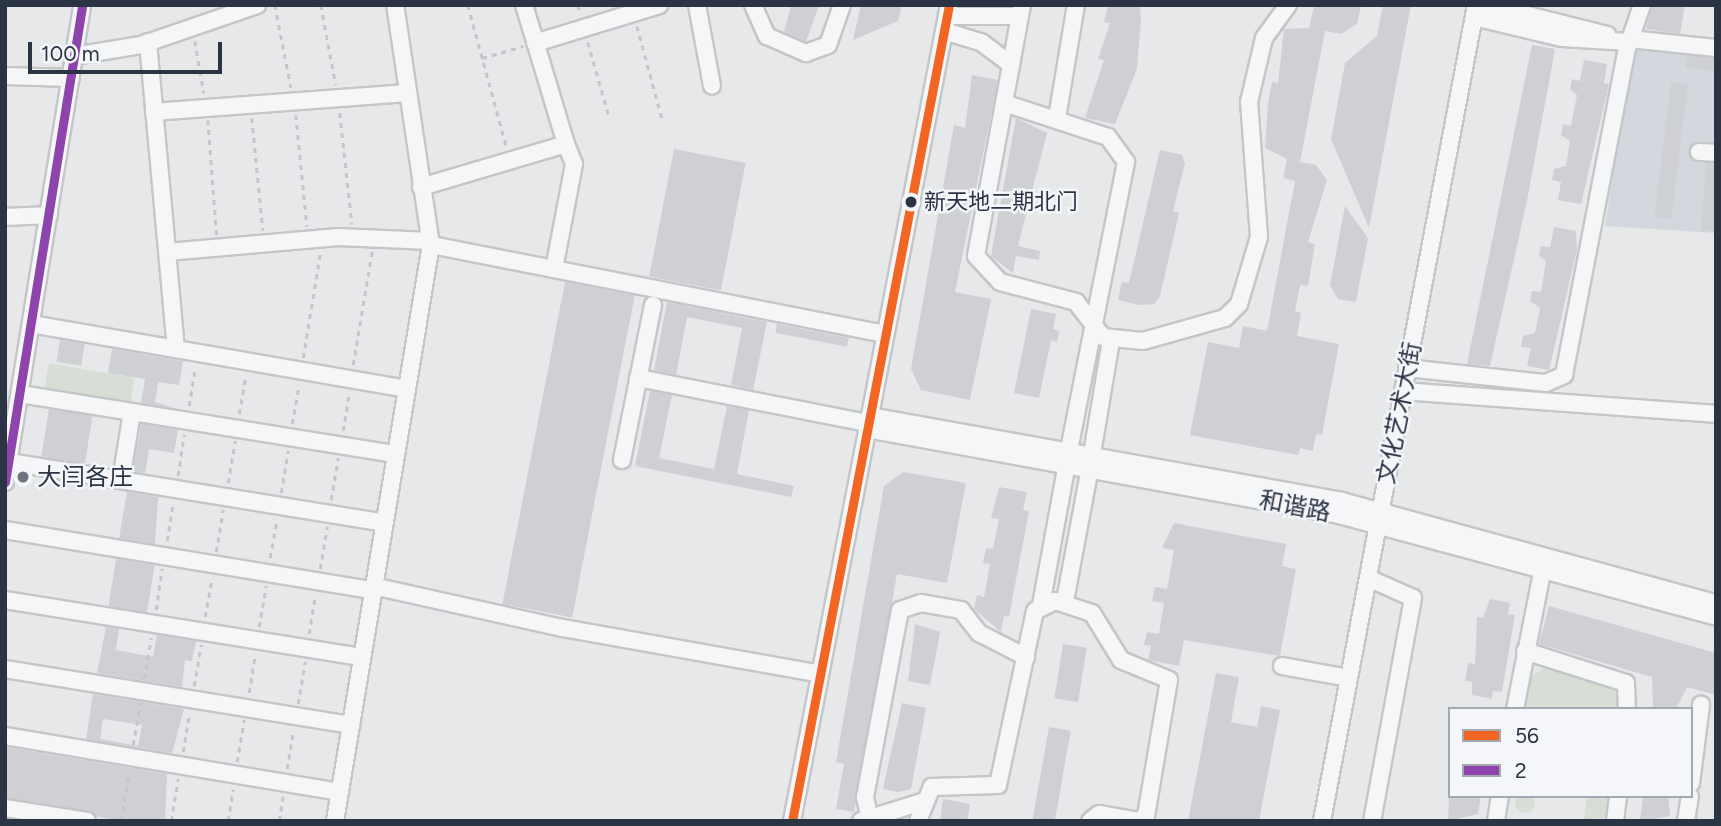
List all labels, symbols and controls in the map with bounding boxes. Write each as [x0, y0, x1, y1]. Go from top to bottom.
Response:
scale bar [32, 28, 226, 72]
text: 100 m [41, 41, 100, 66]
place label: 新天地二期北门 [924, 189, 1078, 215]
marker: 新天地二期北门 [904, 195, 918, 209]
street label: 文化艺术大街 [1371, 340, 1427, 486]
place label: 大闫各庄 [37, 463, 133, 491]
marker: 大闫各庄 [15, 469, 31, 485]
street label: 和谐路 [1257, 485, 1333, 527]
legend [1448, 707, 1693, 798]
text: 56 [1515, 723, 1539, 748]
text: 2 [1515, 758, 1527, 783]

